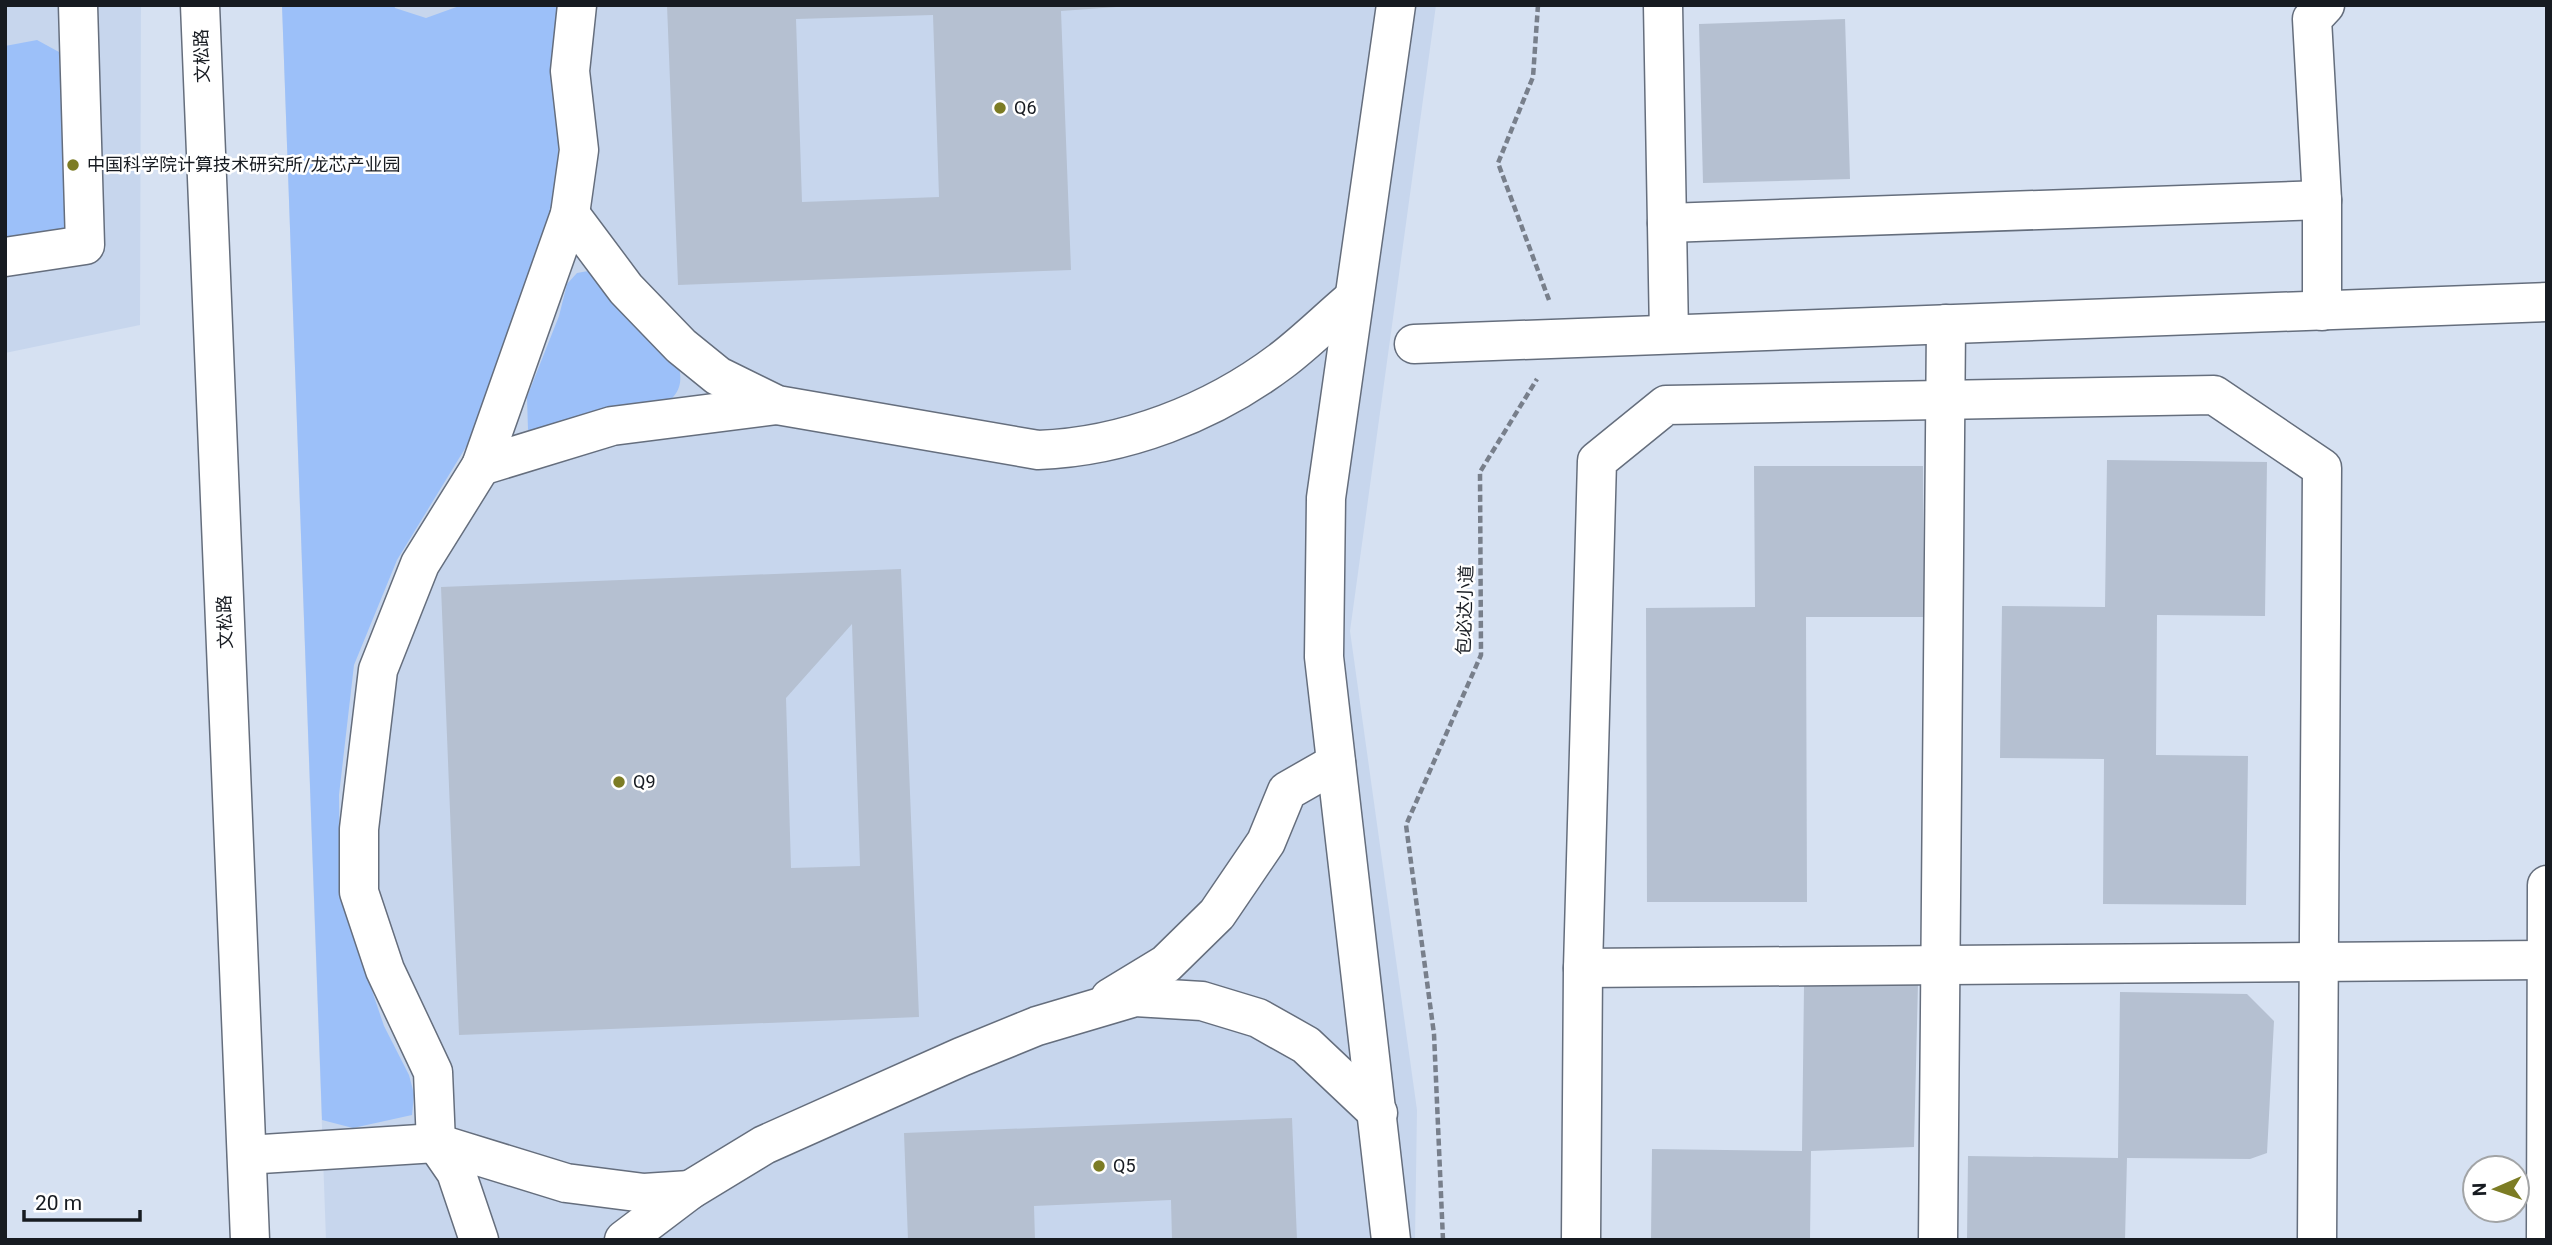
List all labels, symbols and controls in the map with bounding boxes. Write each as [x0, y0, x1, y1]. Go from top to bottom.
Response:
street label: 文松路 [190, 29, 213, 83]
place label: Q6 [1014, 97, 1037, 118]
marker: Q6 [992, 100, 1008, 116]
place label: 中国科学院计算技术研究所/龙芯产业园 [87, 154, 400, 175]
marker: 中国科学院计算技术研究所/龙芯产业园 [65, 157, 81, 173]
street label: 包必达小道 [1452, 565, 1477, 655]
street label: 文松路 [213, 595, 236, 649]
place label: Q9 [633, 771, 656, 792]
marker: Q9 [611, 774, 627, 790]
north arrow [2461, 1154, 2531, 1224]
place label: Q5 [1113, 1155, 1136, 1176]
marker: Q5 [1091, 1158, 1107, 1174]
scale bar [24, 1178, 140, 1222]
text: N [2468, 1182, 2491, 1197]
text: 20 m [35, 1191, 82, 1215]

